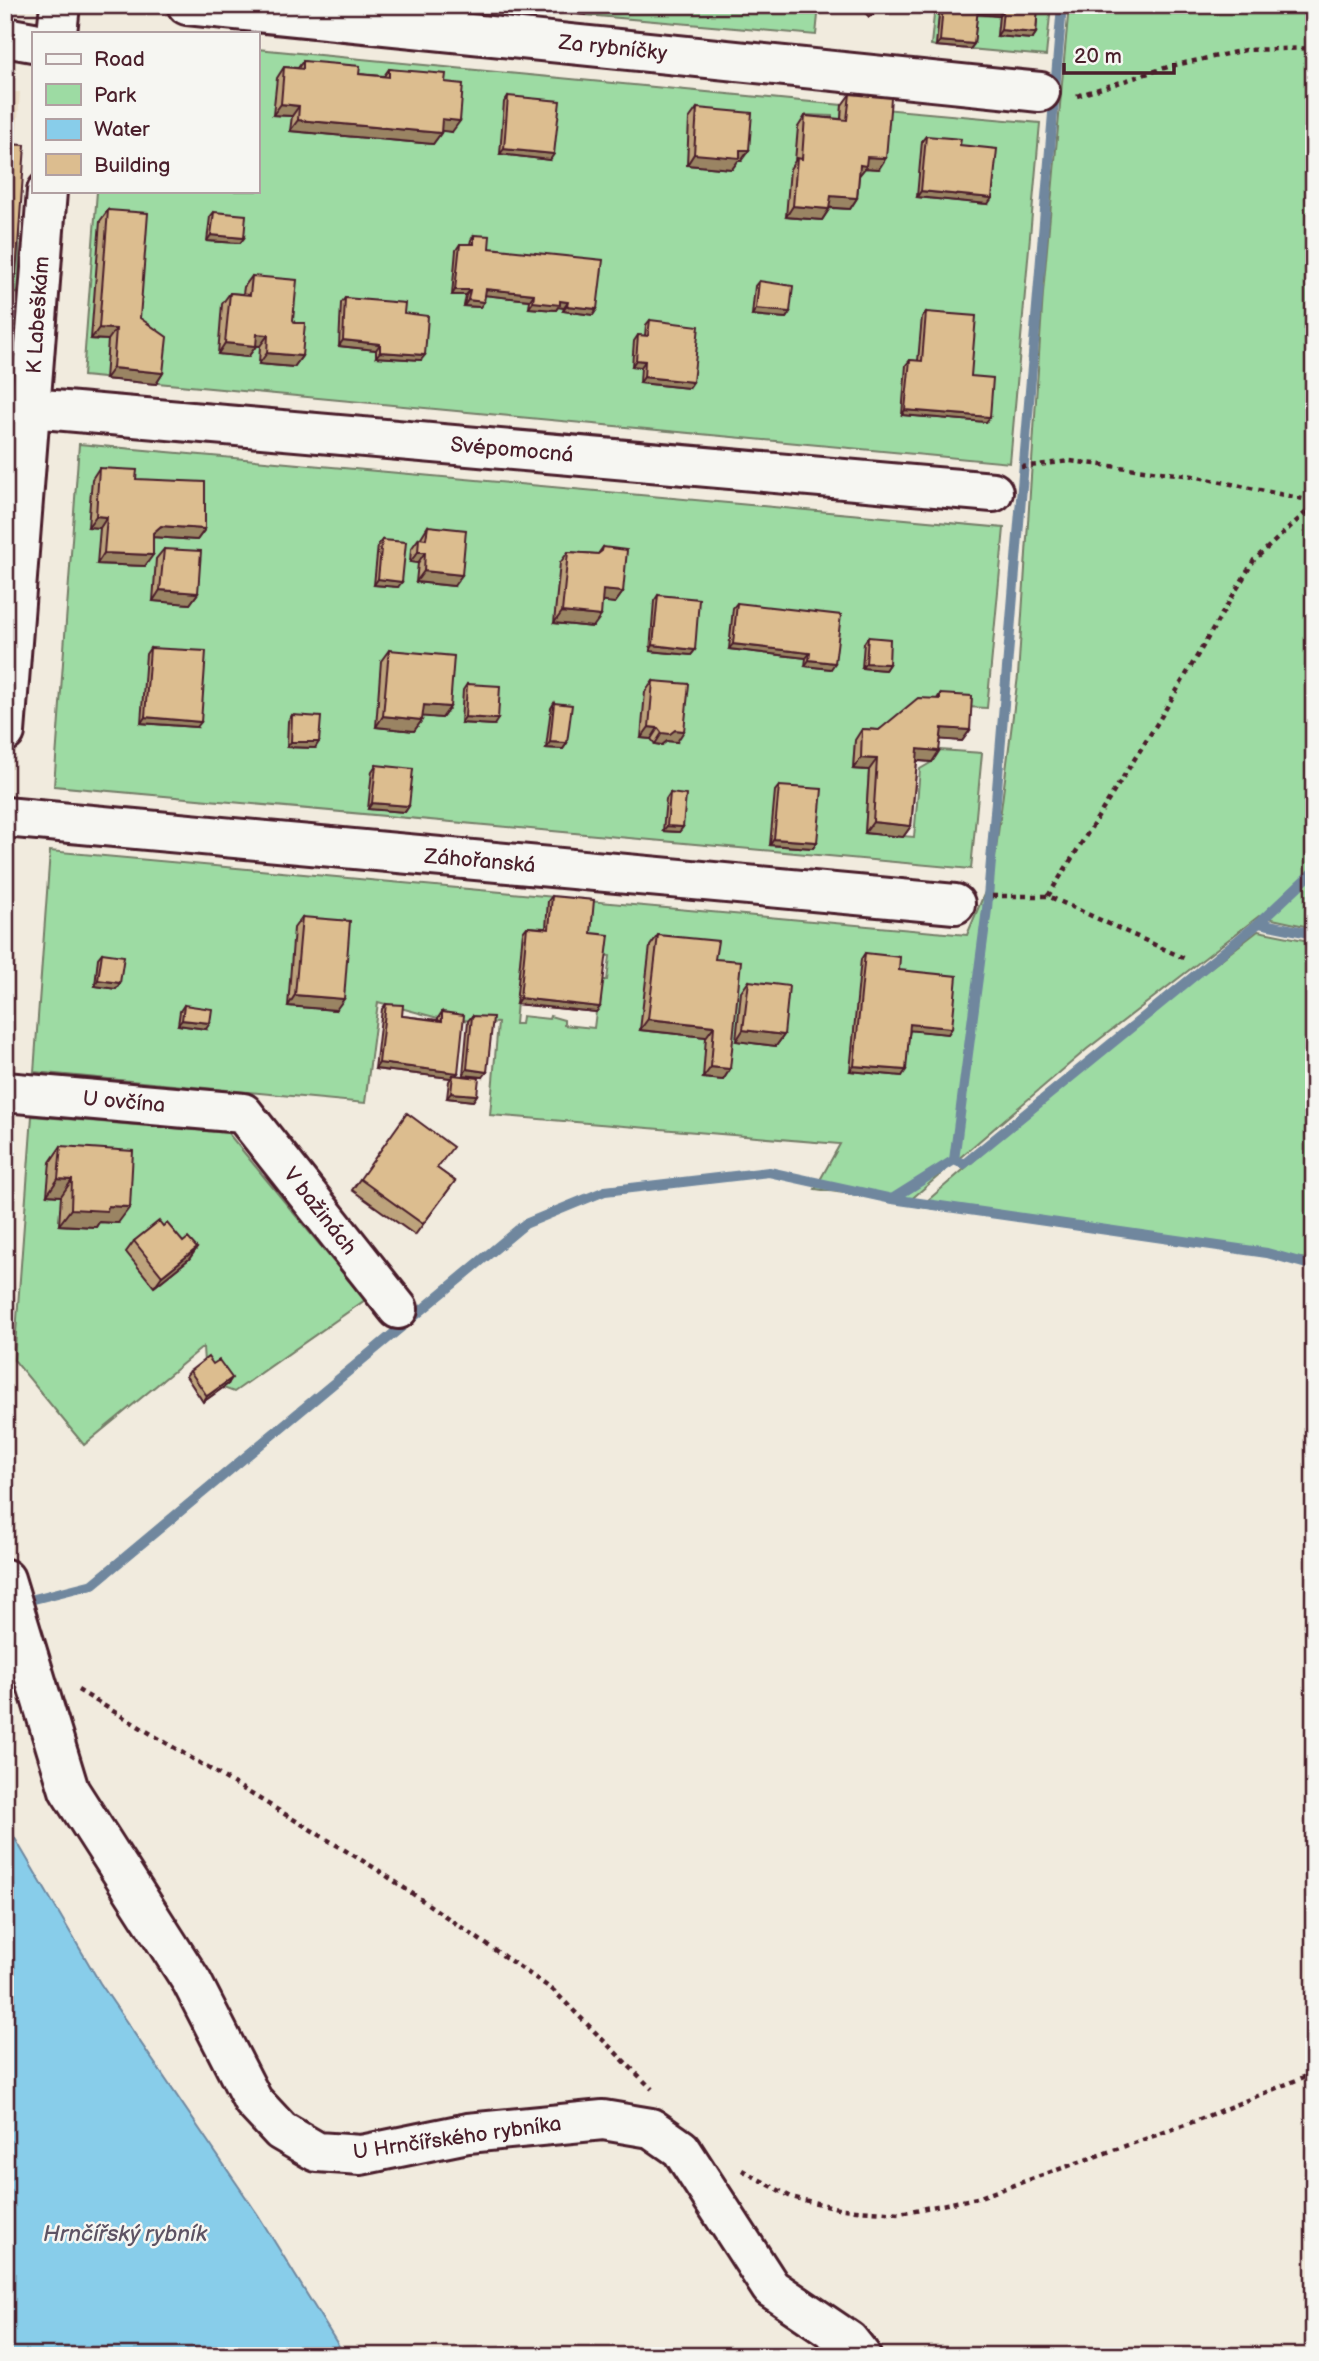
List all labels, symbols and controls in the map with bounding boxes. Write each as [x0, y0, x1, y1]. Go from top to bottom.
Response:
street label: Za rybníčky [557, 30, 669, 66]
legend [32, 32, 259, 192]
scale bar [1064, 32, 1174, 76]
text: 20 m [1074, 44, 1122, 69]
text: Road [94, 47, 145, 72]
text: Park [94, 83, 137, 108]
text: Water [94, 117, 150, 142]
text: Building [94, 153, 170, 178]
street label: K Labeškám [21, 255, 55, 375]
street label: Svépomocná [449, 432, 575, 468]
street label: Záhořanská [423, 844, 536, 878]
street label: U ovčína [82, 1086, 166, 1118]
street label: V bažinách [278, 1162, 362, 1260]
street label: U Hrnčířského rybníka [351, 2111, 563, 2165]
water label: Hrnčířský rybník [43, 2220, 208, 2248]

